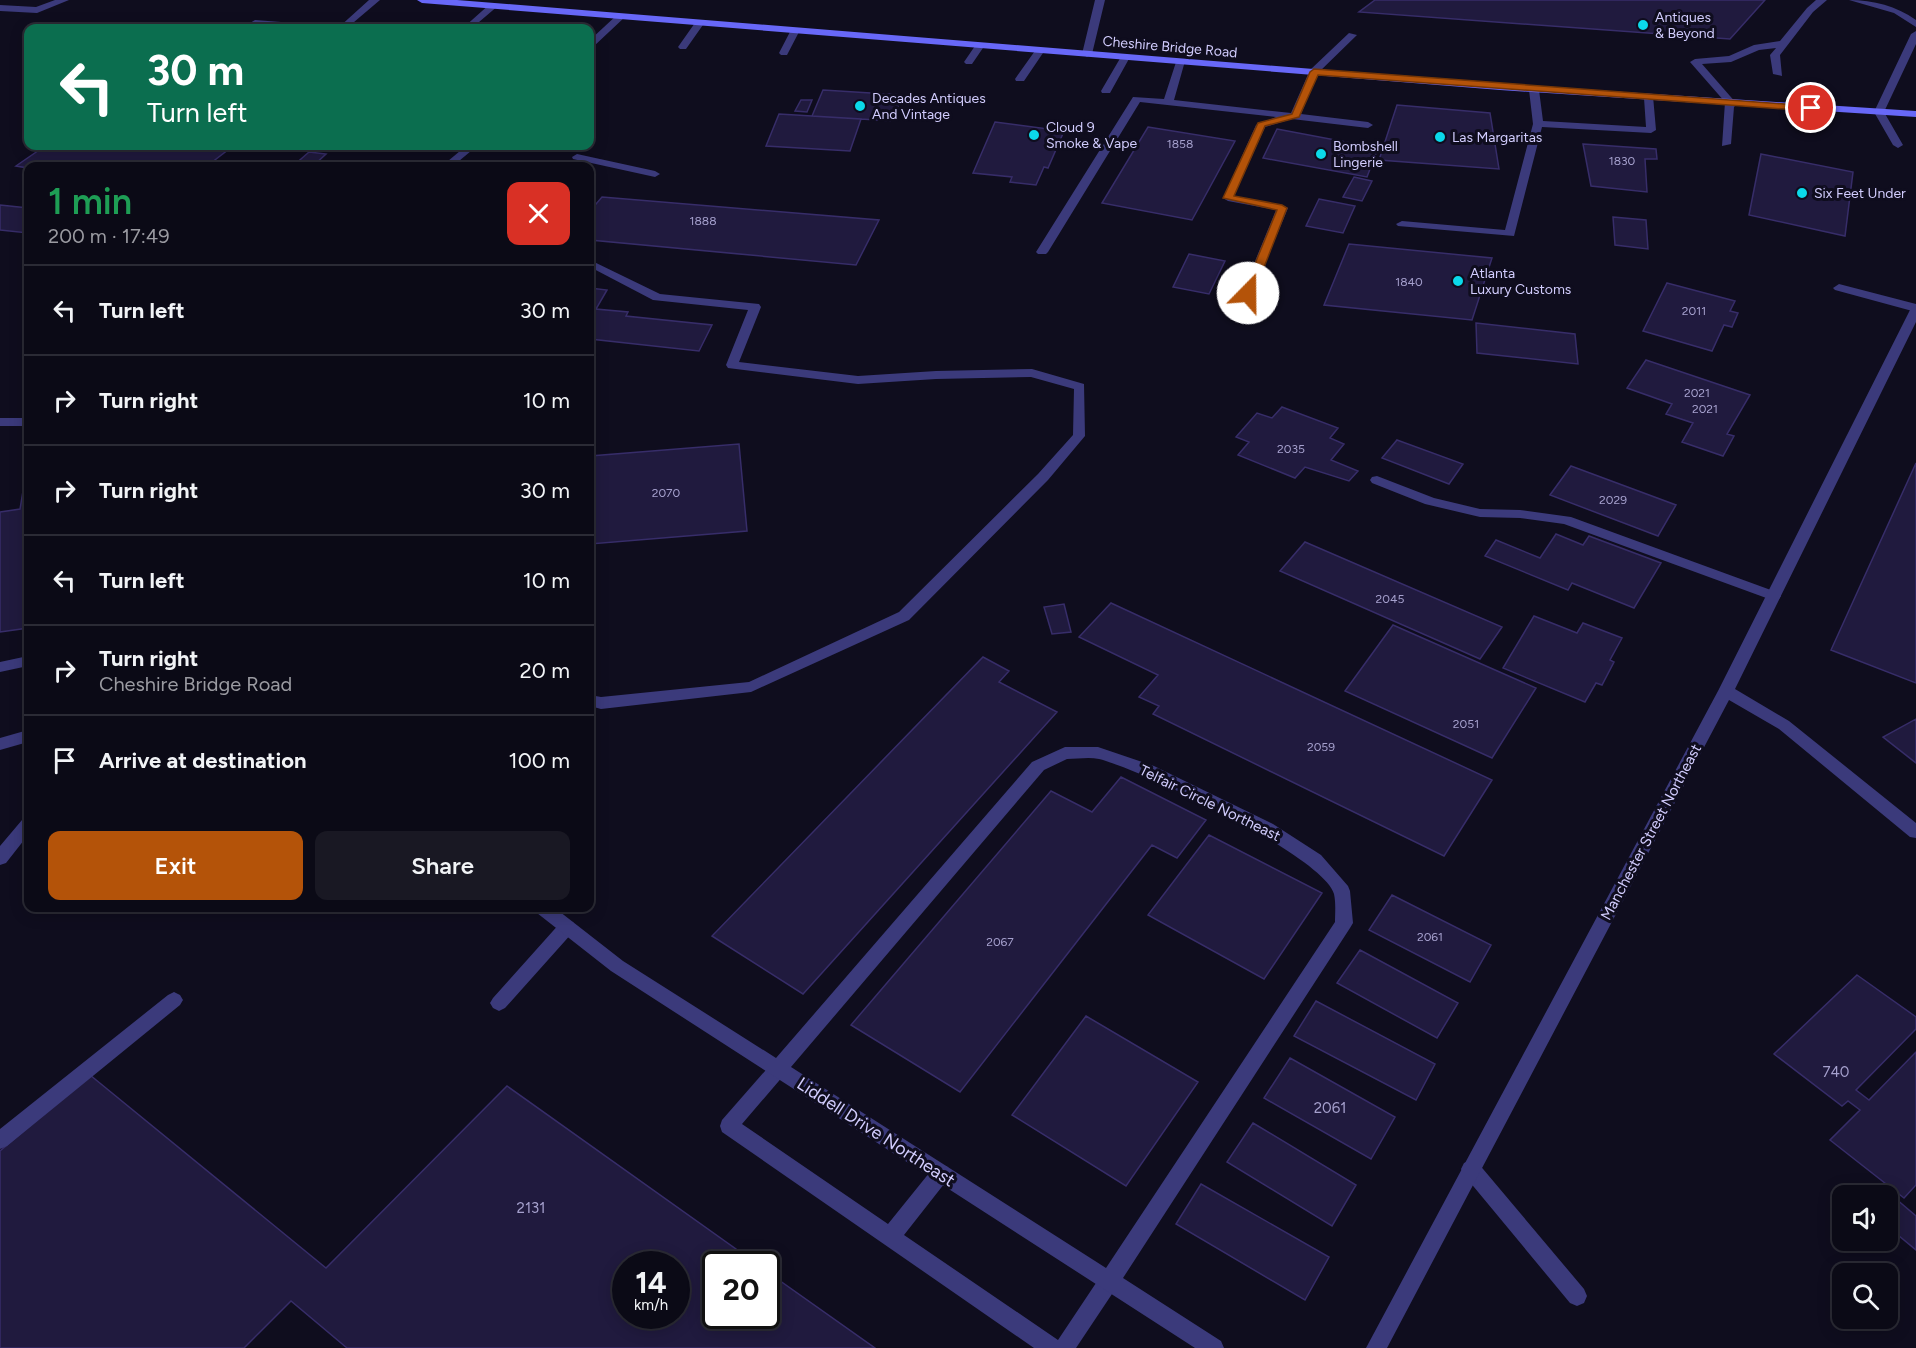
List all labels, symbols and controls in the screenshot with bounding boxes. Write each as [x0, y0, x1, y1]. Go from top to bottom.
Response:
place label: Antiques & Beyond [1655, 9, 1715, 42]
marker: Antiques & Beyond [1636, 18, 1650, 32]
street label: Cheshire Bridge Road [1102, 33, 1238, 61]
text: 30 m [147, 45, 244, 96]
icon: left [48, 48, 126, 126]
pin [1785, 82, 1836, 133]
place label: Decades Antiques And Vintage [872, 90, 986, 123]
icon: arrive [1794, 91, 1827, 124]
text: Turn left [147, 96, 247, 129]
marker: Decades Antiques And Vintage [853, 99, 867, 113]
place label: Cloud 9 Smoke & Vape [1046, 119, 1137, 152]
marker: Cloud 9 Smoke & Vape [1027, 128, 1041, 142]
place label: Las Margaritas [1452, 129, 1542, 146]
marker: Las Margaritas [1433, 130, 1447, 144]
house number: 1858 [1167, 137, 1193, 151]
place label: Bombshell Lingerie [1333, 138, 1398, 171]
marker: Bombshell Lingerie [1314, 147, 1328, 161]
house number: 1830 [1609, 154, 1636, 168]
text: 1 min [48, 180, 132, 223]
button: close [507, 182, 570, 245]
place label: Six Feet Under [1814, 185, 1906, 202]
marker: Six Feet Under [1795, 186, 1809, 200]
house number: 1888 [689, 214, 717, 228]
text: 200 m · 17:49 [48, 224, 170, 248]
position arrow [1216, 261, 1280, 325]
place label: Atlanta Luxury Customs [1470, 265, 1571, 298]
marker: Atlanta Luxury Customs [1451, 274, 1465, 288]
house number: 1840 [1395, 275, 1423, 289]
icon: left [48, 294, 81, 327]
text: Turn left [99, 297, 185, 324]
text: 30 m [520, 297, 570, 324]
house number: 2011 [1682, 304, 1706, 318]
icon: right [48, 384, 81, 417]
house number: 2021 [1684, 386, 1710, 400]
text: Turn right [99, 387, 198, 414]
text: 10 m [523, 387, 570, 414]
house number: 2021 [1692, 402, 1718, 416]
house number: 2035 [1277, 442, 1305, 456]
icon: right [48, 474, 81, 507]
text: Turn right [99, 477, 198, 504]
text: 30 m [520, 477, 570, 504]
house number: 2070 [652, 486, 681, 500]
house number: 2029 [1599, 493, 1627, 507]
icon: left [48, 564, 81, 597]
text: Turn left [99, 567, 185, 594]
text: 10 m [523, 567, 570, 594]
house number: 2045 [1376, 592, 1404, 606]
text: Turn right [99, 645, 198, 672]
icon: right [48, 654, 81, 687]
text: 20 m [519, 657, 570, 684]
text: Cheshire Bridge Road [99, 672, 292, 696]
house number: 2051 [1453, 717, 1479, 731]
house number: 2059 [1307, 740, 1335, 754]
street label: Manchester Street Northeast [1597, 741, 1705, 923]
icon: arrive [48, 744, 81, 777]
text: Arrive at destination [99, 747, 307, 774]
text: 100 m [509, 747, 570, 774]
street label: Telfair Circle Northeast [1136, 761, 1284, 845]
button: Exit [48, 831, 303, 900]
button: Share [315, 831, 570, 900]
house number: 2061 [1417, 930, 1443, 944]
house number: 2067 [986, 935, 1014, 949]
house number: 740 [1823, 1063, 1850, 1081]
street label: Liddell Drive Northeast [793, 1073, 959, 1192]
house number: 2061 [1314, 1099, 1346, 1117]
map controls [1832, 1185, 1898, 1329]
button: sound [1832, 1185, 1898, 1251]
house number: 2131 [517, 1199, 545, 1217]
speed limit sign: 20 [702, 1251, 780, 1329]
button: search [1832, 1263, 1898, 1329]
text: 14 [635, 1264, 667, 1301]
text: km/h [634, 1296, 668, 1314]

